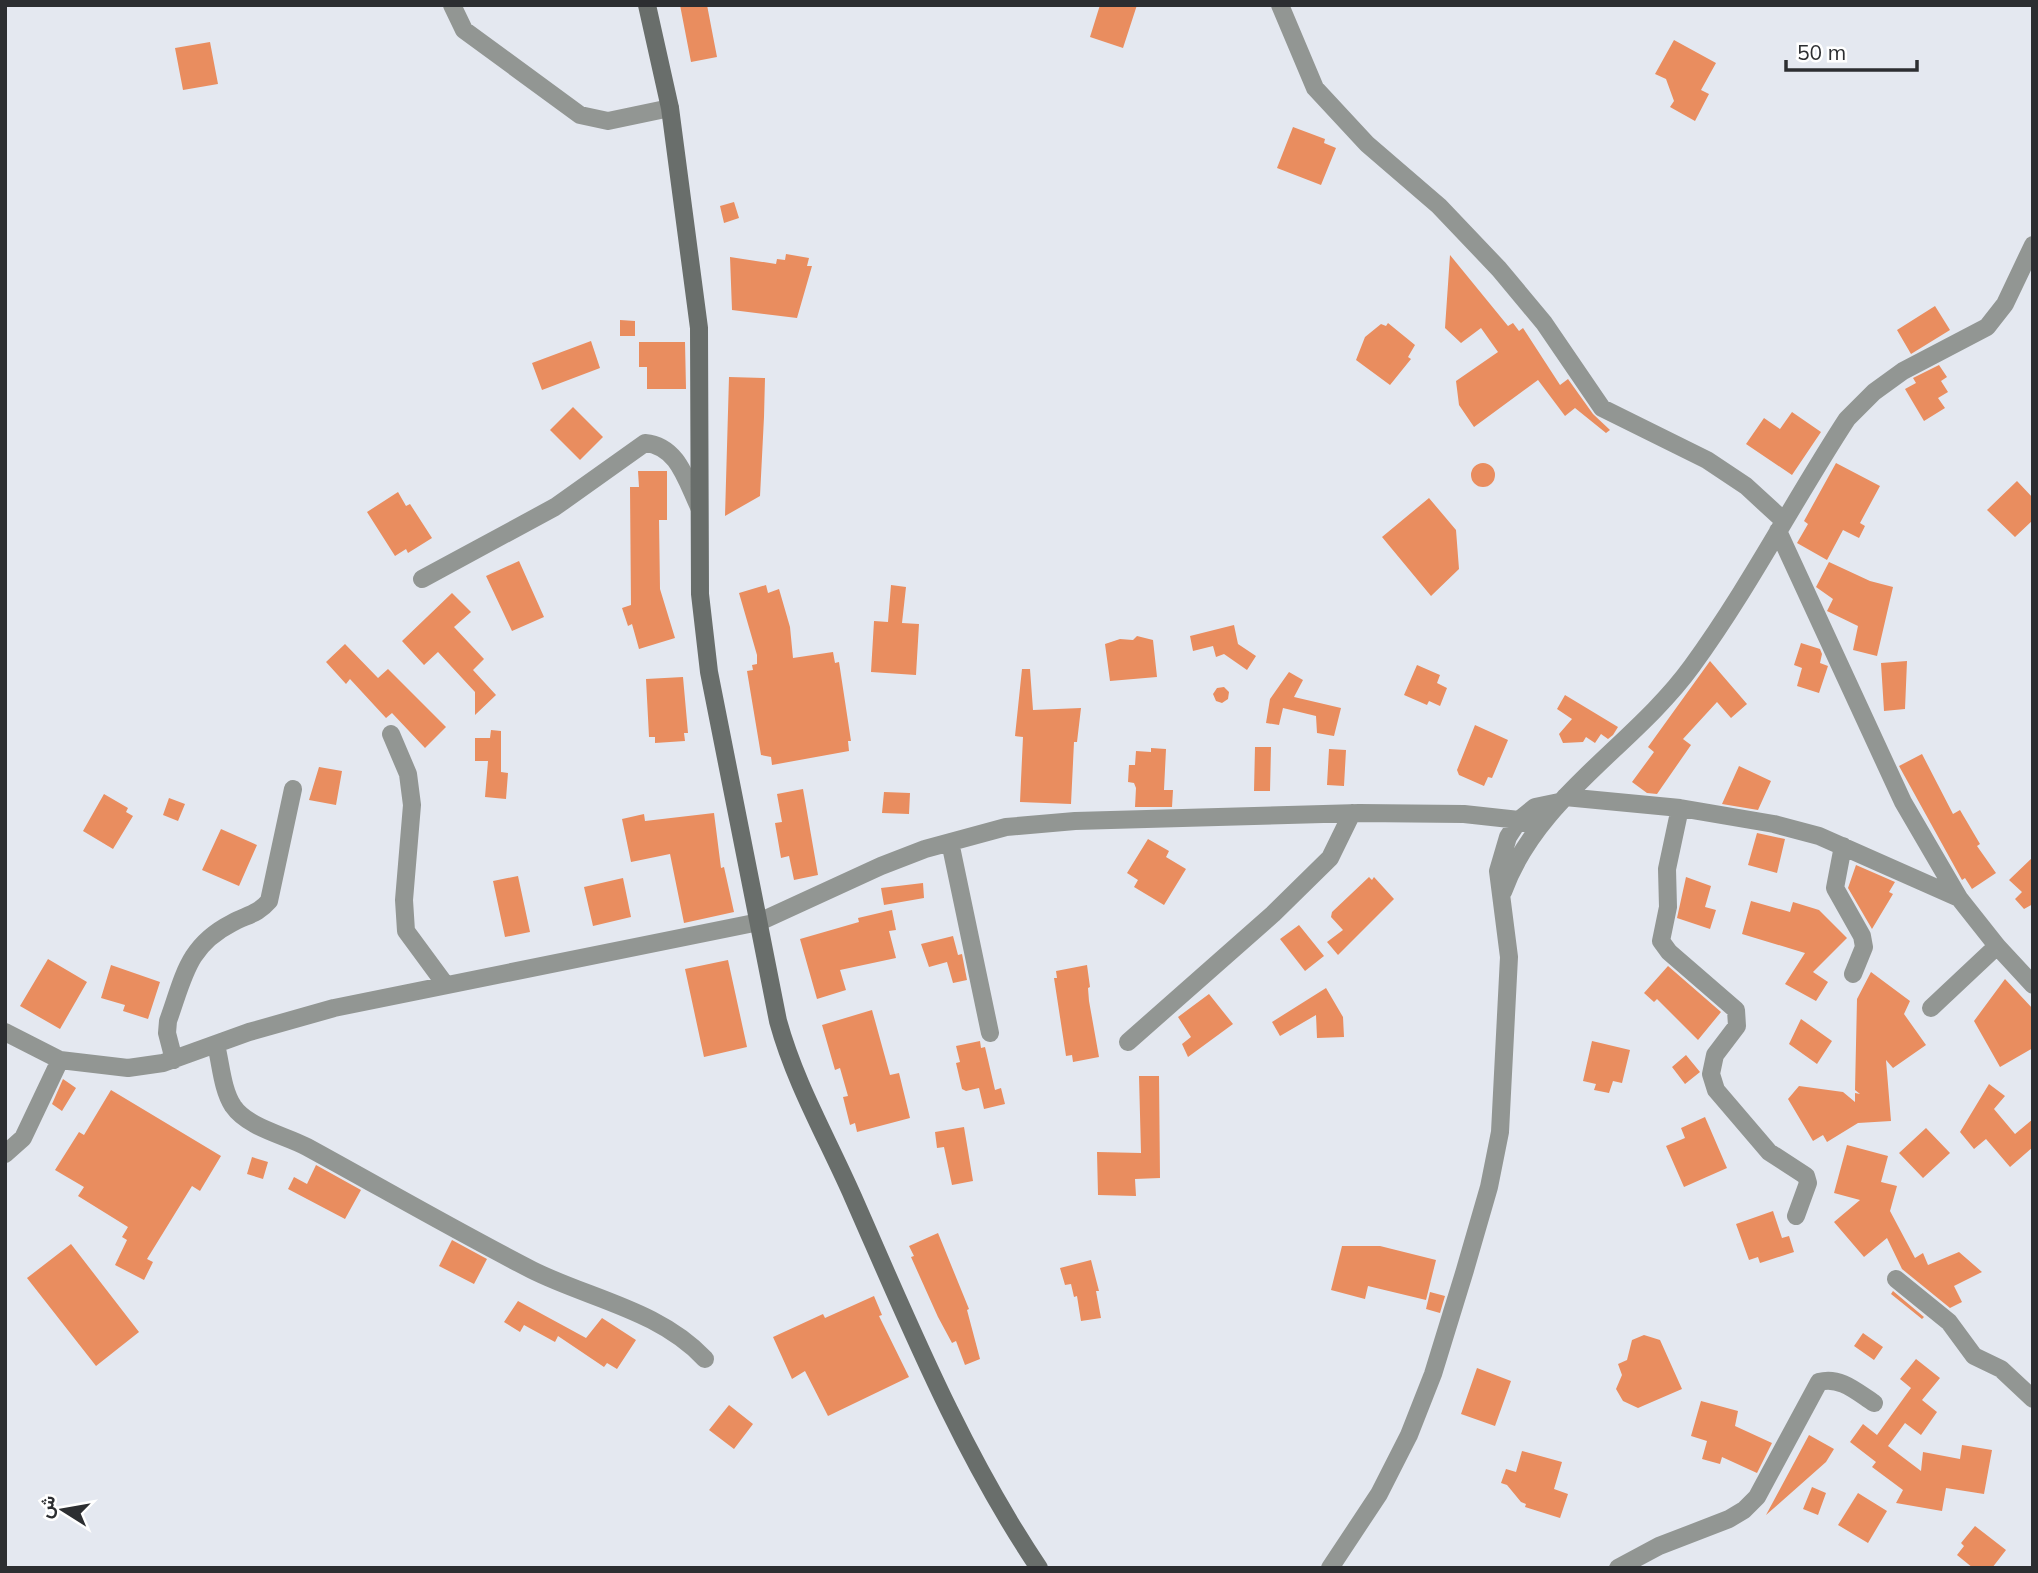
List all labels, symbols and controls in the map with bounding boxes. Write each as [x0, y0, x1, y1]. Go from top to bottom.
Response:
scale bar [1786, 28, 1917, 72]
text: 50 m [1797, 39, 1846, 65]
north arrow [28, 1475, 98, 1545]
text: ش [32, 1493, 60, 1520]

